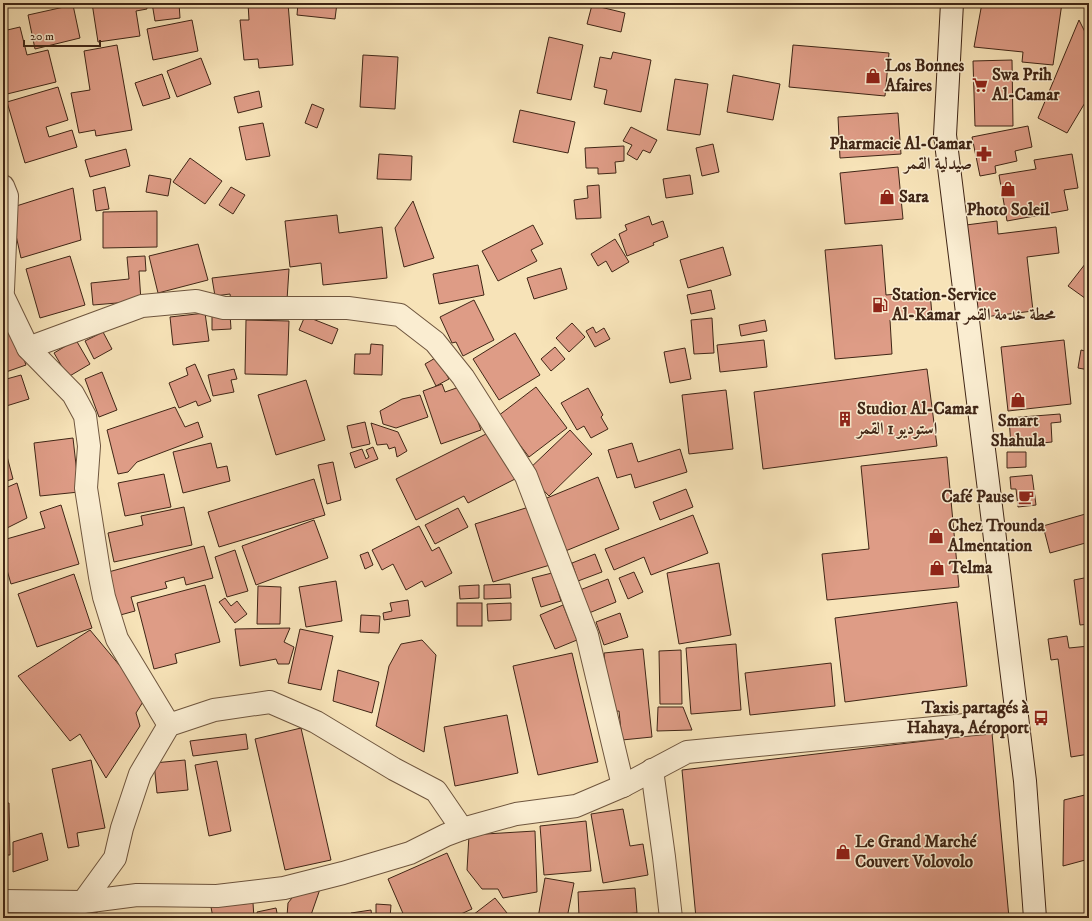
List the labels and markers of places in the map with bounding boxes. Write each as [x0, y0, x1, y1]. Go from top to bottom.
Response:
place label: Los Bonnes Afaires [884, 55, 965, 97]
place label: Swa Prih Al-Camar [991, 64, 1060, 106]
shop icon: Los Bonnes Afaires [864, 67, 882, 85]
supermarket icon: Swa Prih Al-Camar [971, 76, 989, 94]
place label: Pharmacie Al-Camar صيدلية القمر [830, 133, 973, 175]
pharmacy icon: Pharmacie Al-Camar صيدلية القمر [975, 145, 993, 163]
shop icon: Photo Soleil [999, 180, 1017, 198]
place label: Sara [899, 186, 929, 208]
shop icon: Sara [878, 188, 896, 206]
place label: Photo Soleil [966, 199, 1050, 221]
place label: Station-Service Al-Kamar محطة خدمة القمر [891, 284, 1056, 326]
fuel station icon: Station-Service Al-Kamar محطة خدمة القمر [871, 296, 889, 314]
shop icon: Smart Shahula [1009, 391, 1027, 409]
place label: Studio1 Al-Camar استوديو 1 القمر [855, 398, 979, 440]
building icon: Studio1 Al-Camar استوديو 1 القمر [836, 410, 854, 428]
place label: Smart Shahula [991, 410, 1046, 452]
place label: Café Pause [941, 486, 1014, 508]
cafe icon: Café Pause [1017, 488, 1035, 506]
place label: Chez Trounda Almentation [947, 515, 1045, 557]
shop icon: Chez Trounda Almentation [927, 527, 945, 545]
place label: Telma [948, 557, 993, 579]
shop icon: Telma [928, 559, 946, 577]
place label: Taxis partagés à Hahaya, Aéroport [907, 697, 1030, 739]
bus stop icon: Taxis partagés à Hahaya, Aéroport [1032, 709, 1050, 727]
place label: Le Grand Marché Couvert Volovolo [855, 831, 978, 873]
shop icon: Le Grand Marché Couvert Volovolo [834, 843, 852, 861]

